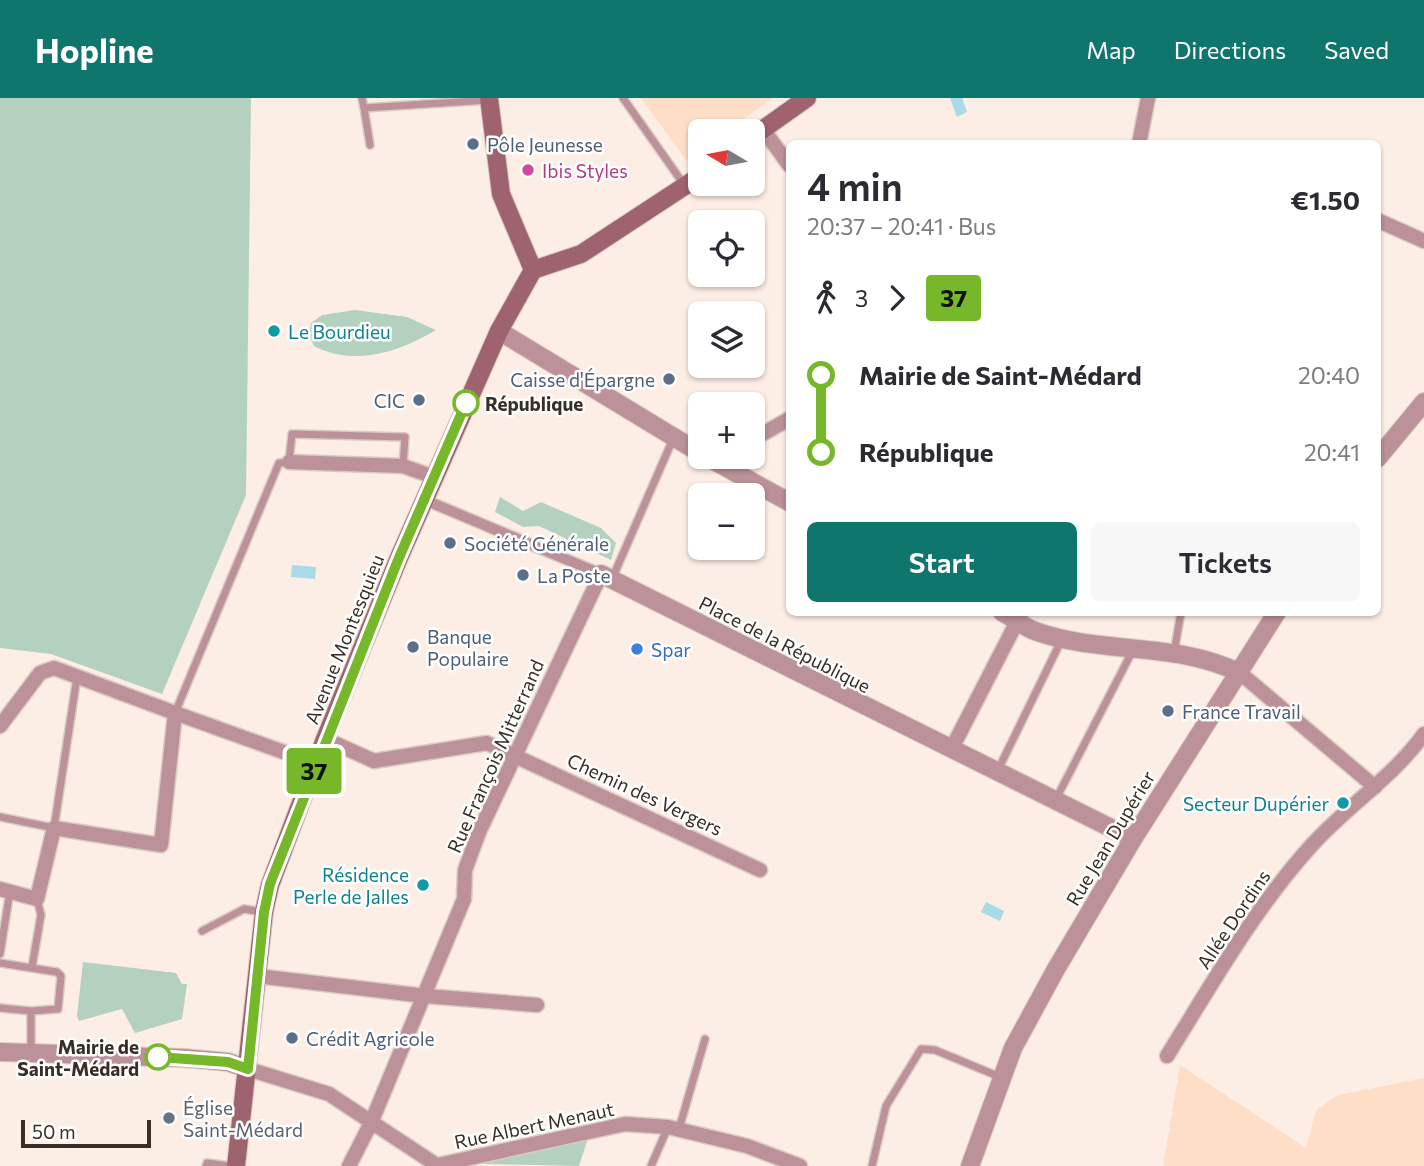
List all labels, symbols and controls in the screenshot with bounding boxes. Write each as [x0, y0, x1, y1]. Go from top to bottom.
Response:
text: Hopline [35, 29, 154, 70]
text: Map [1086, 35, 1136, 64]
text: Directions [1174, 35, 1286, 64]
text: Saved [1324, 35, 1389, 64]
north arrow [688, 119, 765, 196]
map controls [688, 119, 765, 560]
place label: Pôle Jeunesse [487, 133, 603, 156]
marker: Pôle Jeunesse [465, 136, 481, 152]
place label: Ibis Styles [542, 159, 628, 182]
marker: Ibis Styles [520, 162, 536, 178]
text: 4 min [807, 162, 903, 209]
text: €1.50 [1291, 184, 1360, 215]
button: locate [688, 210, 765, 287]
text: 20:37 – 20:41 · Bus [807, 212, 996, 240]
icon: walk [807, 279, 845, 317]
icon: forward [878, 279, 916, 317]
text: 37 [940, 283, 967, 312]
text: 3 [855, 284, 868, 312]
button: layers [688, 301, 765, 378]
place label: Le Bourdieu [288, 320, 391, 343]
marker: Le Bourdieu [266, 323, 282, 339]
text: Mairie de Saint-Médard [859, 359, 1142, 390]
text: 20:40 [1298, 361, 1360, 389]
place label: Caisse d'Épargne [510, 368, 655, 391]
marker: Caisse d'Épargne [661, 371, 677, 387]
place label: CIC [374, 389, 405, 412]
marker: République [453, 390, 479, 416]
marker: CIC [411, 392, 427, 408]
place label: République [485, 392, 583, 415]
button: + [688, 392, 765, 469]
text: République [859, 436, 994, 467]
text: 20:41 [1304, 438, 1360, 466]
button: − [688, 483, 765, 560]
button: Start [807, 522, 1077, 602]
button: Tickets [1091, 522, 1360, 602]
place label: Société Générale [464, 532, 609, 555]
marker: Société Générale [442, 535, 458, 551]
street label: Avenue Montesquieu [299, 551, 389, 727]
place label: La Poste [537, 564, 610, 587]
marker: La Poste [515, 567, 531, 583]
street label: Place de la République [695, 591, 875, 697]
place label: Banque Populaire [427, 625, 509, 670]
place label: Spar [651, 638, 691, 661]
marker: Banque Populaire [405, 639, 421, 655]
marker: Spar [629, 641, 645, 657]
street label: Rue François Mitterrand [442, 656, 548, 856]
place label: France Travail [1182, 700, 1301, 723]
marker: France Travail [1160, 703, 1176, 719]
line badge: 37 [282, 748, 346, 794]
street label: Chemin des Vergers [564, 748, 726, 840]
text: 37 [301, 756, 327, 785]
street label: Rue Jean Dupérier [1061, 766, 1159, 909]
place label: Secteur Dupérier [1183, 792, 1329, 815]
marker: Secteur Dupérier [1335, 795, 1351, 811]
place label: Résidence Perle de Jalles [293, 863, 409, 908]
street label: Allée Dordins [1191, 865, 1275, 973]
marker: Résidence Perle de Jalles [415, 877, 431, 893]
place label: Crédit Agricole [306, 1027, 435, 1050]
marker: Crédit Agricole [284, 1030, 300, 1046]
place label: Mairie de Saint-Médard [17, 1035, 139, 1080]
marker: Mairie de Saint-Médard [145, 1044, 171, 1070]
place label: Église Saint-Médard [183, 1096, 303, 1141]
street label: Rue Albert Menaut [452, 1097, 616, 1153]
marker: Église Saint-Médard [161, 1110, 177, 1126]
scale bar [21, 1117, 150, 1149]
text: 50 m [32, 1120, 76, 1143]

